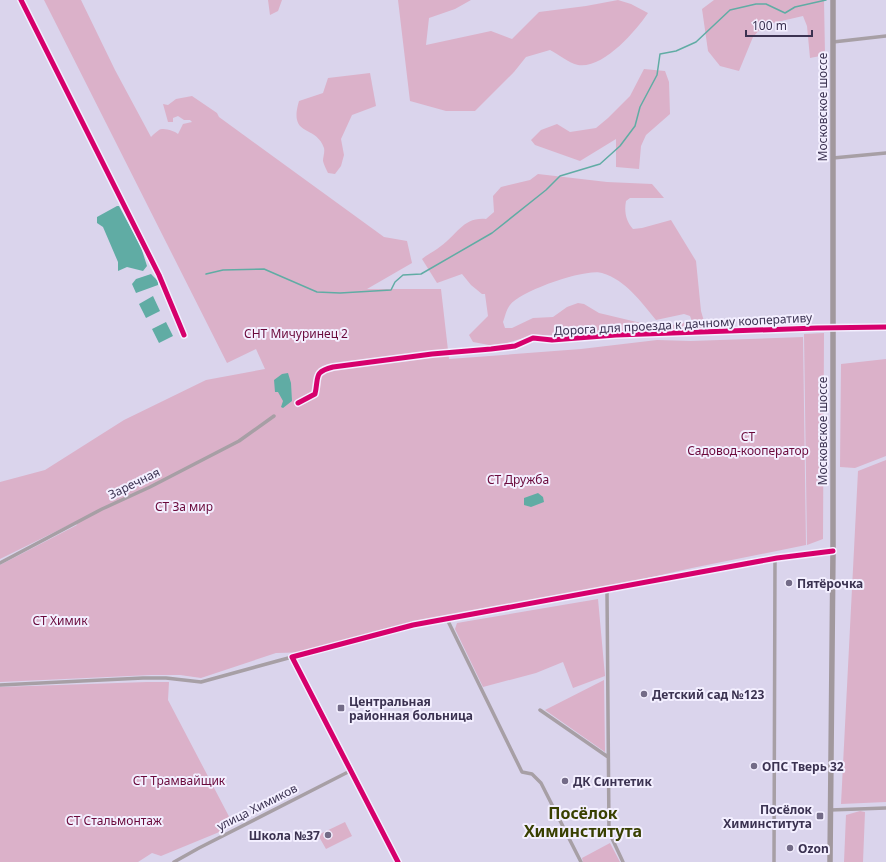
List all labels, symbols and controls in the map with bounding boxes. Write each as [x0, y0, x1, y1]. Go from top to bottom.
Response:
scale bar [746, 12, 812, 38]
text: 100 m [752, 17, 787, 34]
street label: Московское шоссе [814, 52, 831, 161]
street label: Дорога для проезда к дачному кооперативу [553, 309, 813, 339]
park label: СНТ Мичуринец 2 [244, 325, 348, 342]
street label: Московское шоссе [814, 376, 831, 485]
park label: СТ Садовод-кооператор [687, 428, 809, 459]
street label: Заречная [105, 463, 163, 503]
park label: СТ Дружба [487, 471, 549, 488]
park label: СТ За мир [155, 498, 213, 515]
place label: Пятёрочка [797, 575, 863, 592]
marker: Пятёрочка [784, 578, 794, 588]
park label: СТ Химик [32, 612, 88, 629]
place label: Детский сад №123 [652, 686, 764, 703]
marker: Детский сад №123 [639, 689, 649, 699]
place label: Центральная районная больница [349, 693, 473, 724]
marker: Центральная районная больница [336, 703, 346, 713]
place label: ОПС Тверь 32 [762, 758, 844, 775]
marker: ОПС Тверь 32 [749, 761, 759, 771]
park label: СТ Трамвайщик [133, 772, 226, 789]
place label: ДК Синтетик [573, 773, 652, 790]
marker: ДК Синтетик [560, 776, 570, 786]
street label: улица Химиков [214, 779, 300, 835]
place label: Посёлок Химинститута [723, 801, 813, 832]
district label: Посёлок Химинститута [524, 802, 642, 842]
marker: Посёлок Химинститута [815, 811, 825, 821]
park label: СТ Стальмонтаж [66, 812, 163, 829]
place label: Школа №37 [249, 827, 320, 844]
marker: Школа №37 [323, 830, 333, 840]
place label: Ozon [798, 840, 829, 857]
marker: Ozon [785, 843, 795, 853]

